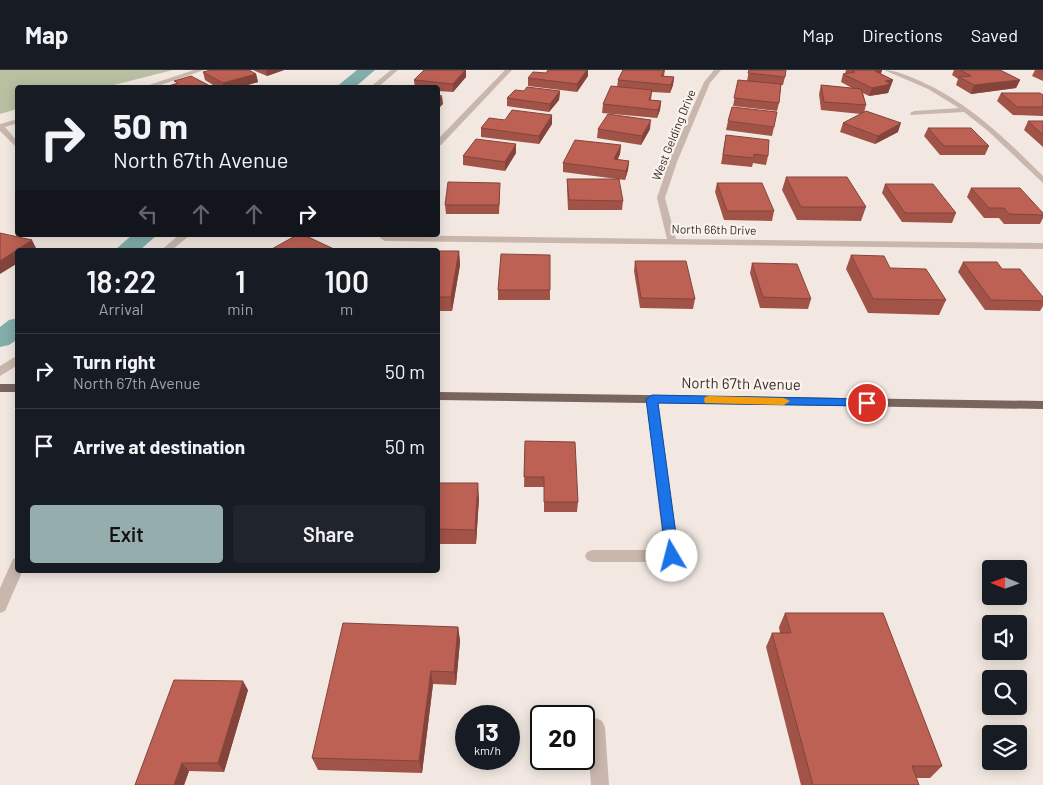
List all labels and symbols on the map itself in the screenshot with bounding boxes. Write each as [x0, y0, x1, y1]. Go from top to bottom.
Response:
street label: West Gelding Drive [648, 87, 698, 182]
street label: North 66th Drive [672, 221, 757, 237]
street label: North 67th Avenue [681, 373, 801, 393]
pin [846, 382, 888, 424]
position arrow [645, 529, 697, 581]
north arrow [982, 560, 1028, 605]
speed limit sign: 20 [530, 705, 595, 770]

